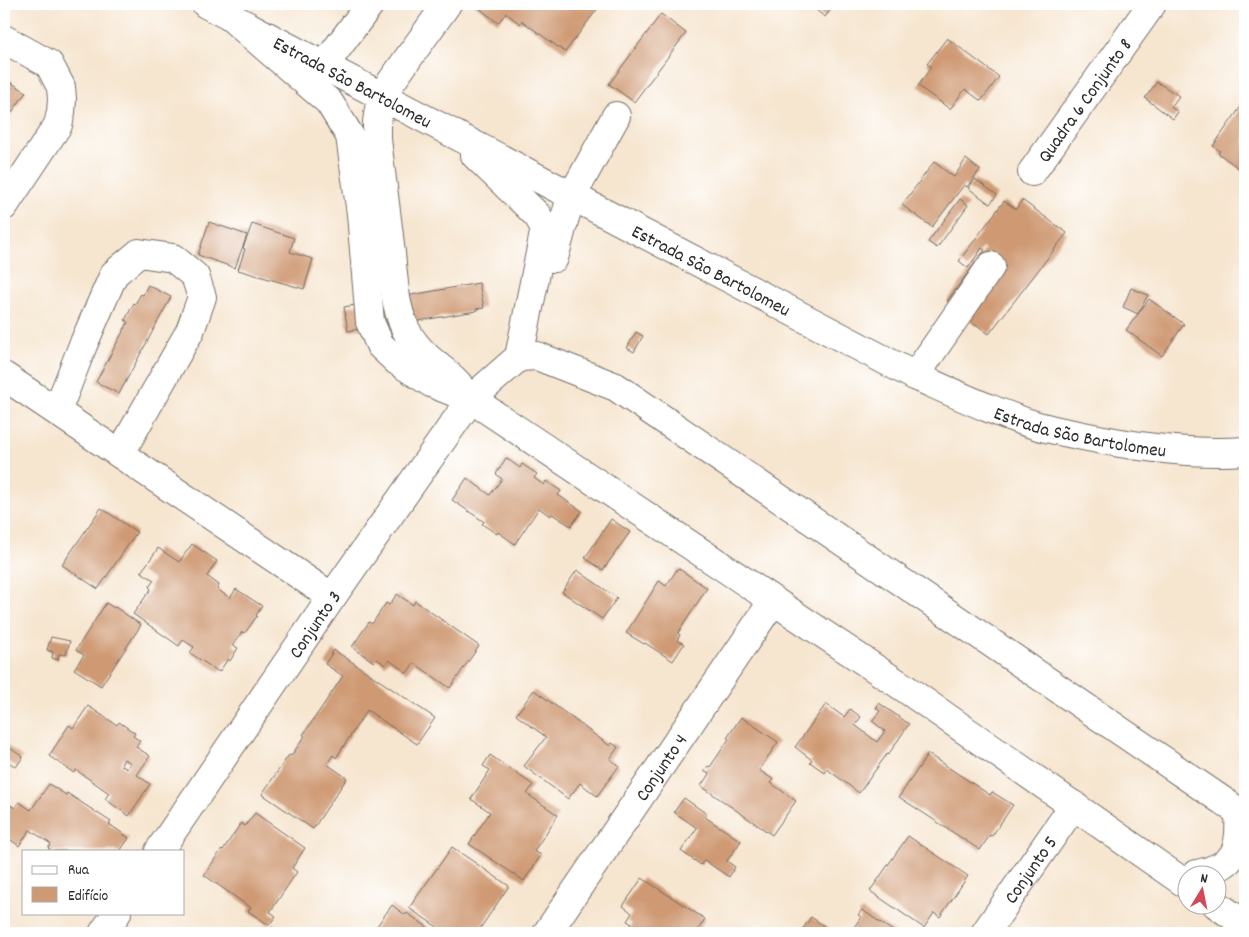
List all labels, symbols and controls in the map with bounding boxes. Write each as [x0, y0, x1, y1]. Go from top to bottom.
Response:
street label: Estrada São Bartolomeu [267, 31, 435, 137]
street label: Quadra 6 Conjunto 8 [1033, 34, 1140, 169]
street label: Estrada São Bartolomeu [626, 220, 794, 325]
street label: Estrada São Bartolomeu [989, 401, 1167, 466]
street label: Conjunto 3 [284, 586, 349, 665]
street label: Conjunto 4 [630, 730, 696, 808]
street label: Conjunto 5 [999, 832, 1066, 910]
legend [22, 850, 185, 914]
text: Rua [68, 860, 90, 882]
north arrow [1176, 864, 1226, 914]
text: N [1199, 869, 1209, 890]
text: Edifício [68, 886, 108, 908]

